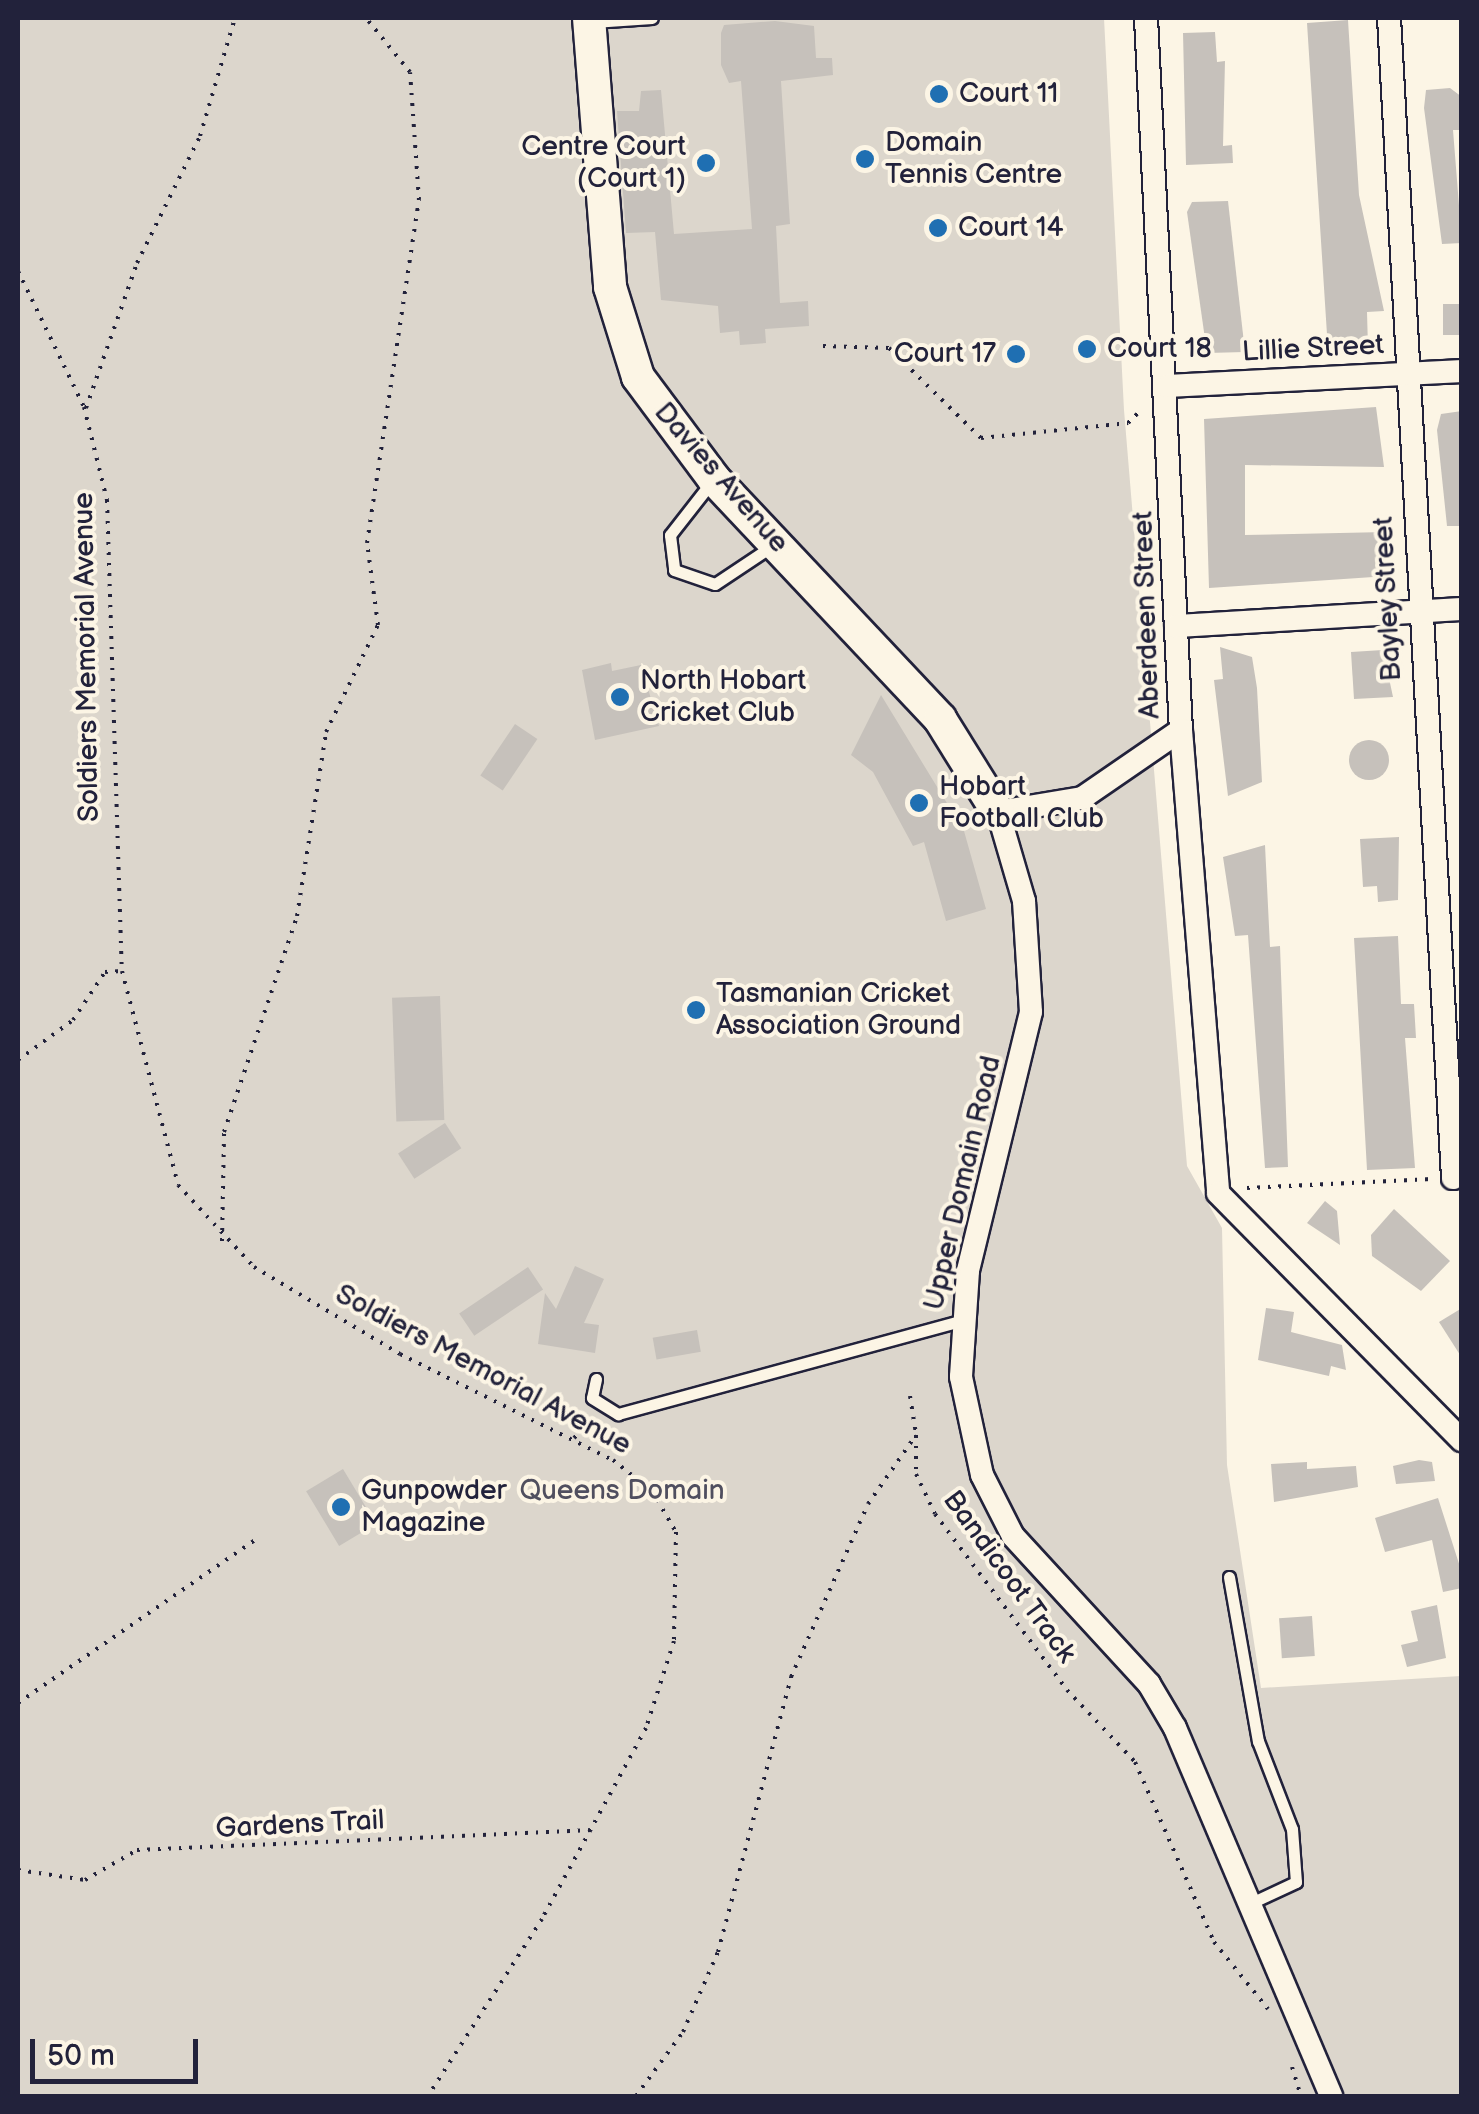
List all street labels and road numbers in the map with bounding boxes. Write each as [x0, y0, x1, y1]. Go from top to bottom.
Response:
street label: Lillie Street [1241, 328, 1385, 370]
street label: Davies Avenue [647, 396, 795, 560]
street label: Soldiers Memorial Avenue [67, 492, 107, 822]
street label: Aberdeen Street [1127, 510, 1167, 720]
street label: Bayley Street [1367, 515, 1409, 683]
street label: Upper Domain Road [917, 1053, 1009, 1313]
street label: Soldiers Memorial Avenue [330, 1278, 636, 1462]
street label: Bandicoot Track [935, 1484, 1083, 1670]
street label: Gardens Trail [214, 1804, 386, 1846]

